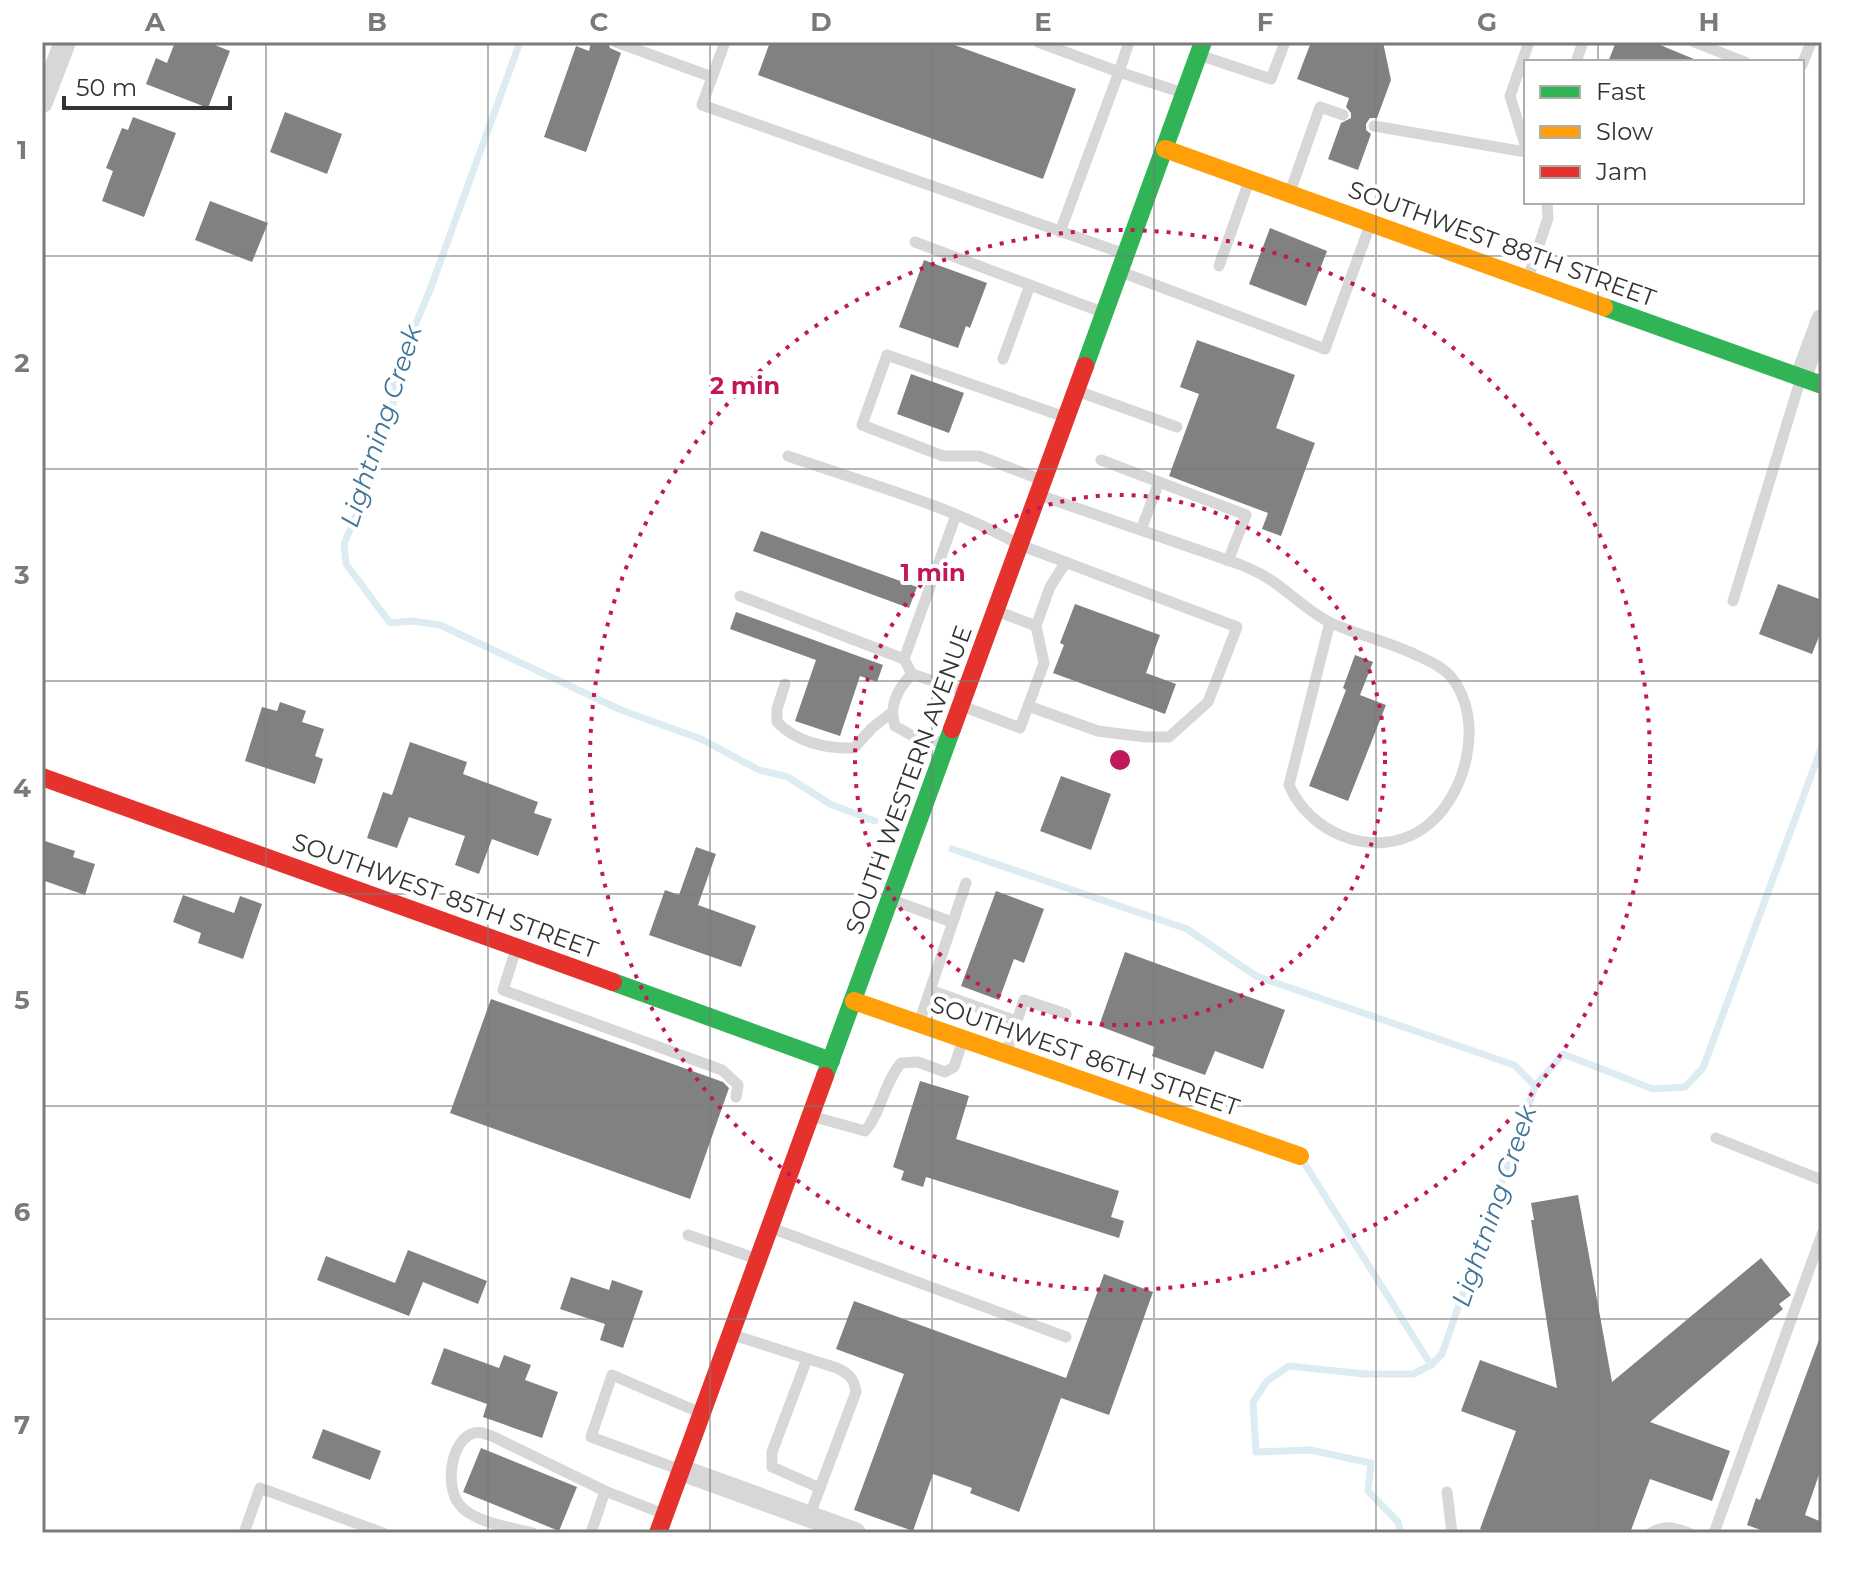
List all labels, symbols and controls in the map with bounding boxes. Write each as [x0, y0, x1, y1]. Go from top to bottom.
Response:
text: A [144, 6, 166, 38]
text: B [367, 6, 387, 38]
text: C [590, 6, 609, 38]
text: D [810, 6, 832, 38]
text: E [1034, 6, 1052, 38]
text: F [1257, 6, 1273, 38]
text: G [1477, 6, 1497, 38]
text: H [1698, 6, 1720, 38]
scale bar [64, 60, 230, 110]
legend [1524, 60, 1804, 204]
text: 50 m [76, 73, 137, 102]
text: Fast [1596, 77, 1647, 106]
text: Slow [1596, 117, 1653, 146]
text: 1 [17, 134, 27, 166]
text: Jam [1595, 157, 1648, 186]
street label: SOUTHWEST 88TH STREET [1345, 174, 1660, 313]
water label: Lightning Creek [333, 319, 429, 531]
text: 2 [14, 347, 30, 379]
text: 2 min [710, 371, 780, 400]
text: 1 min [900, 558, 966, 587]
text: 3 [13, 559, 30, 591]
street label: SOUTH WESTERN AVENUE [839, 622, 978, 938]
centre of rings [1106, 746, 1134, 774]
text: 4 [13, 772, 31, 804]
street label: SOUTHWEST 85TH STREET [288, 827, 602, 965]
text: 5 [14, 984, 30, 1016]
street label: SOUTHWEST 86TH STREET [927, 989, 1243, 1122]
water label: Lightning Creek [1445, 1100, 1544, 1311]
text: 6 [14, 1196, 31, 1228]
text: 7 [14, 1409, 30, 1441]

